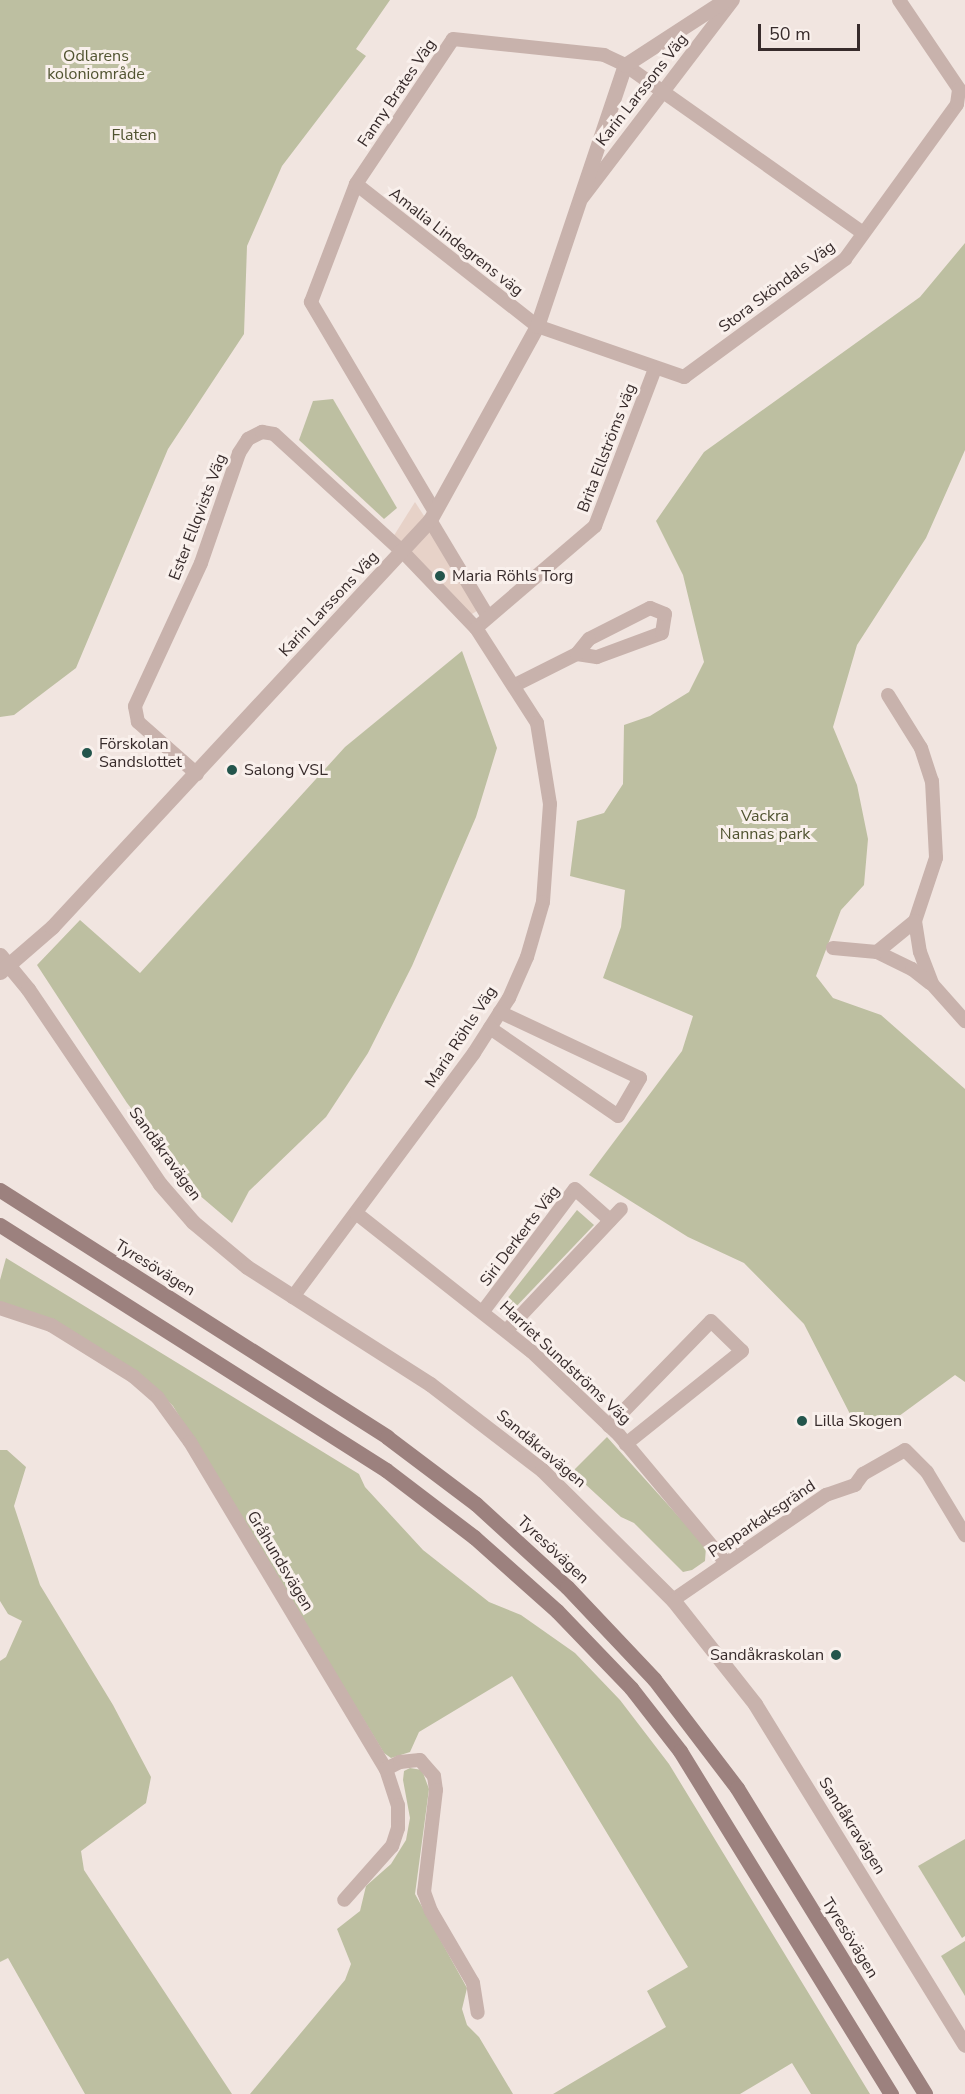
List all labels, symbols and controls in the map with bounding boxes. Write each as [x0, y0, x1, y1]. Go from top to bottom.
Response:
scale bar [761, 12, 863, 50]
text: 50 m [769, 22, 811, 46]
street label: Karin Larssons Väg [592, 30, 692, 150]
street label: Fanny Brates Väg [354, 35, 440, 151]
park label: Odlarens koloniområde [47, 46, 145, 84]
park label: Flaten [111, 125, 157, 145]
street label: Amalia Lindegrens väg [385, 184, 527, 300]
street label: Stora Sköndals Väg [715, 237, 839, 337]
street label: Brita Ellströms väg [574, 381, 640, 515]
street label: Ester Ellqvists Väg [165, 451, 231, 583]
street label: Karin Larssons Väg [275, 547, 383, 661]
place label: Maria Röhls Torg [452, 566, 573, 586]
marker: Maria Röhls Torg [433, 569, 447, 583]
place label: Förskolan Sandslottet [99, 734, 182, 772]
marker: Förskolan Sandslottet [80, 746, 94, 760]
place label: Salong VSL [244, 760, 328, 780]
marker: Salong VSL [225, 763, 239, 777]
park label: Vackra Nannas park [720, 806, 810, 844]
street label: Maria Röhls Väg [421, 983, 501, 1091]
street label: Sandåkravägen [125, 1104, 205, 1204]
street label: Siri Derkerts Väg [476, 1182, 564, 1290]
street label: Tyresövägen [111, 1236, 199, 1300]
street label: Harriet Sundströms Väg [495, 1297, 635, 1429]
street label: Sandåkravägen [492, 1406, 590, 1492]
place label: Lilla Skogen [814, 1411, 902, 1431]
marker: Lilla Skogen [795, 1414, 809, 1428]
street label: Pepparkaksgränd [705, 1476, 819, 1562]
street label: Gråhundsvägen [243, 1507, 317, 1615]
street label: Tyresövägen [513, 1512, 593, 1588]
place label: Sandåkraskolan [710, 1645, 824, 1665]
marker: Sandåkraskolan [829, 1648, 843, 1662]
street label: Sandåkravägen [815, 1774, 889, 1878]
street label: Tyresövägen [818, 1894, 882, 1982]

